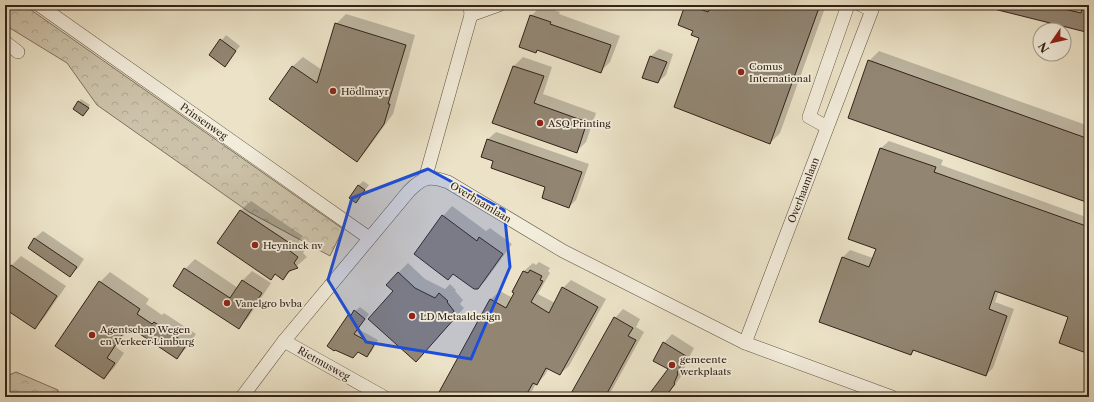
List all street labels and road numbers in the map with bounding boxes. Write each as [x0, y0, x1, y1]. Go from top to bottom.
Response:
street label: Prinsenweg [177, 100, 231, 143]
street label: Overhaamlaan [785, 155, 822, 225]
street label: Overhaamlaan [448, 179, 514, 226]
street label: Rietmusweg [295, 344, 353, 384]

